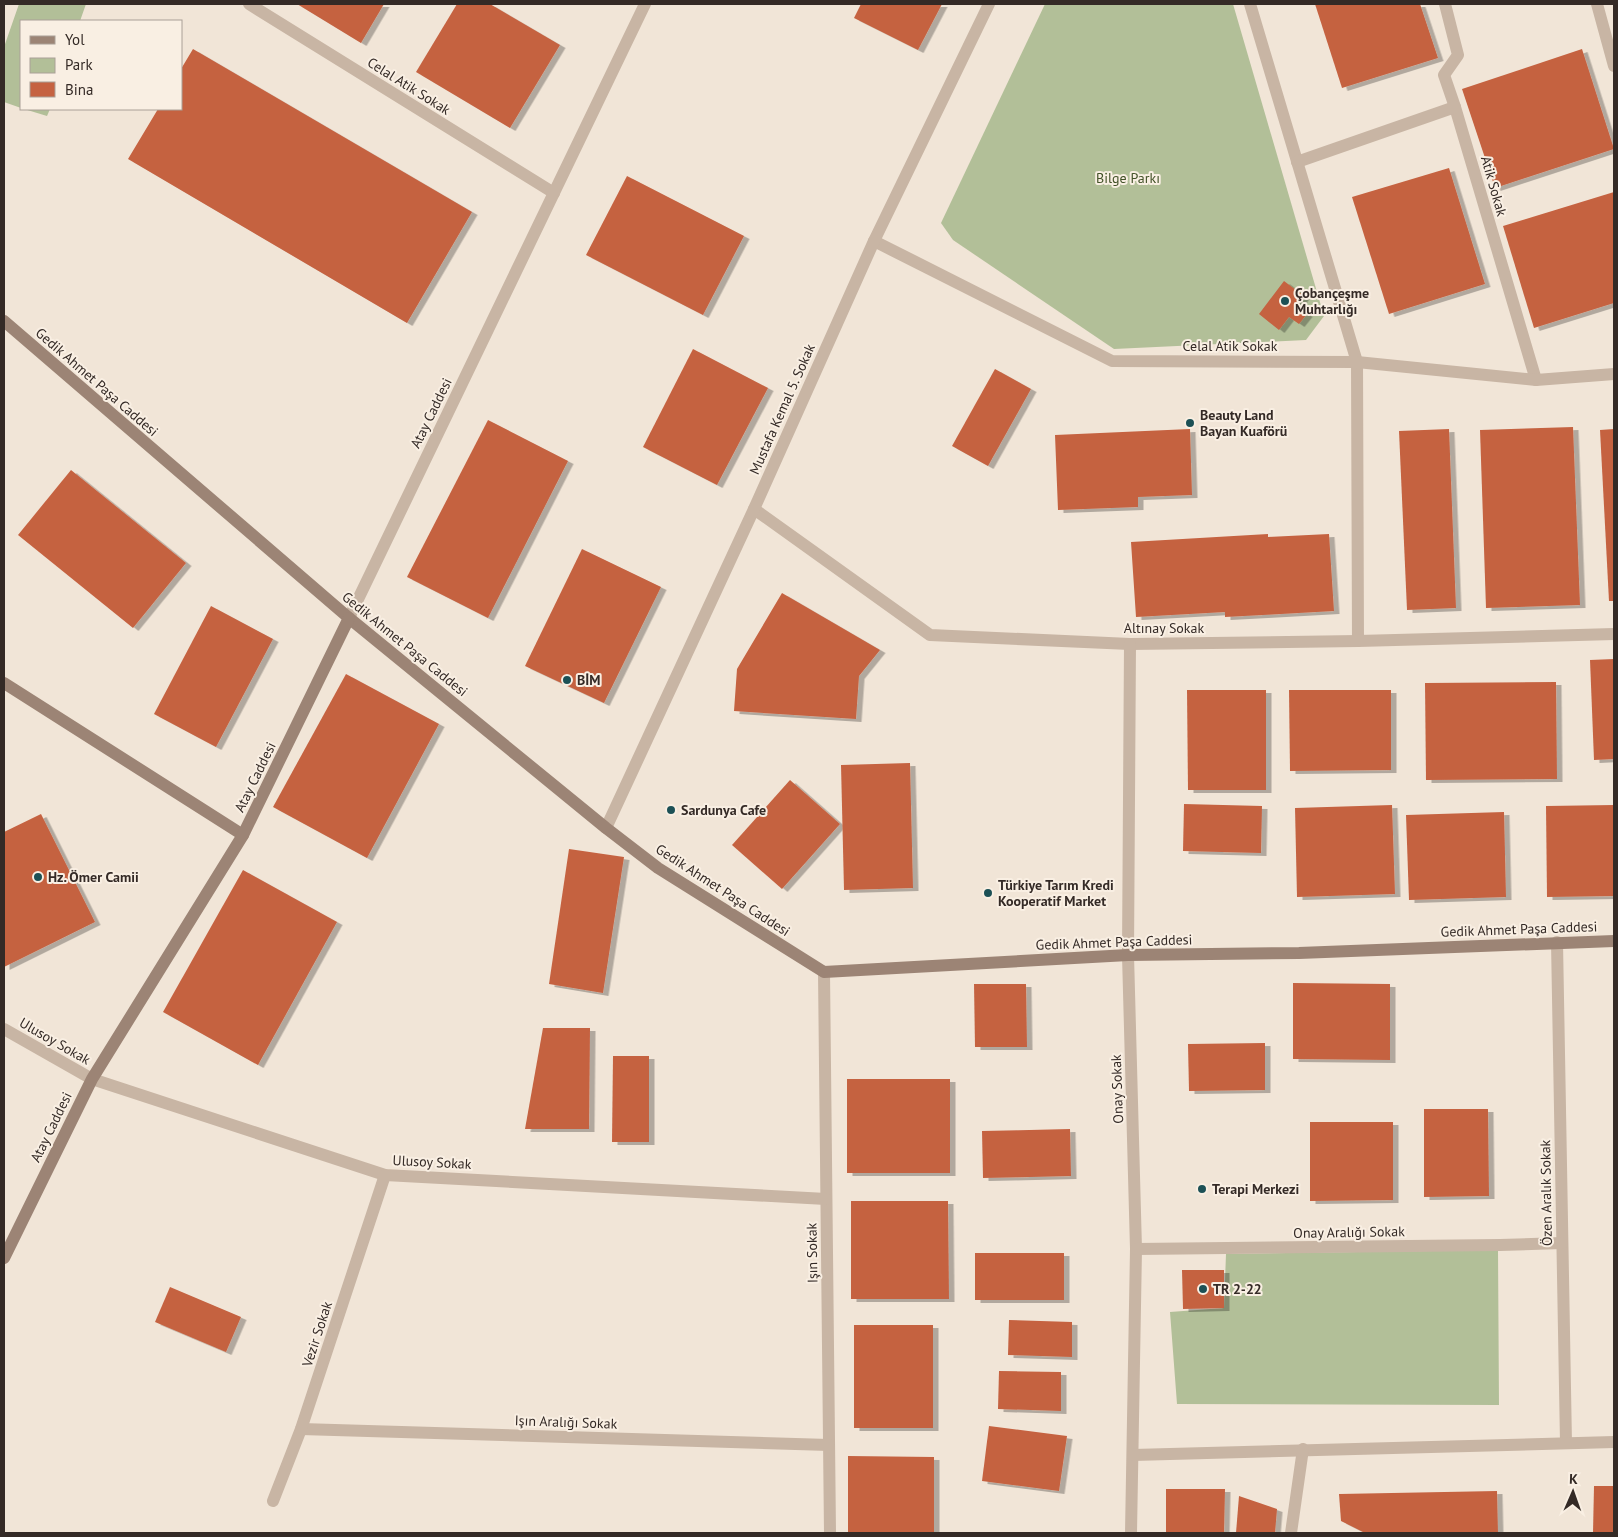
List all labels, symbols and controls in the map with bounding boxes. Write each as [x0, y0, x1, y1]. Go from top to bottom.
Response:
legend [20, 20, 182, 110]
text: Yol [65, 30, 85, 49]
street label: Celal Atik Sokak [364, 53, 454, 119]
text: Park [65, 55, 93, 74]
text: Bina [65, 80, 93, 99]
street label: Atik Sokak [1477, 154, 1511, 218]
park label: Bilge Parkı [1096, 169, 1160, 187]
place label: Çobançeşme Muhtarlığı [1295, 284, 1369, 318]
marker: Çobançeşme Muhtarlığı [1279, 295, 1291, 307]
street label: Gedik Ahmet Paşa Caddesi [32, 324, 162, 440]
street label: Celal Atik Sokak [1183, 337, 1278, 355]
street label: Mustafa Kemal 5. Sokak [745, 341, 819, 477]
street label: Atay Caddesi [406, 375, 456, 451]
place label: Beauty Land Bayan Kuaförü [1200, 406, 1287, 440]
marker: Beauty Land Bayan Kuaförü [1184, 417, 1196, 429]
street label: Gedik Ahmet Paşa Caddesi [338, 588, 472, 700]
street label: Altınay Sokak [1124, 619, 1205, 637]
place label: BİM [577, 671, 600, 689]
marker: BİM [561, 674, 573, 686]
street label: Atay Caddesi [230, 739, 280, 815]
place label: Sardunya Cafe [681, 801, 766, 819]
marker: Sardunya Cafe [665, 804, 677, 816]
street label: Gedik Ahmet Paşa Caddesi [652, 840, 794, 940]
place label: Hz. Ömer Camii [48, 868, 139, 886]
marker: Hz. Ömer Camii [32, 871, 44, 883]
place label: Türkiye Tarım Kredi Kooperatif Market [998, 876, 1114, 910]
marker: Türkiye Tarım Kredi Kooperatif Market [982, 887, 994, 899]
street label: Gedik Ahmet Paşa Caddesi [1440, 917, 1598, 941]
street label: Gedik Ahmet Paşa Caddesi [1035, 930, 1193, 954]
street label: Ulusoy Sokak [16, 1013, 94, 1069]
street label: Onay Sokak [1107, 1054, 1127, 1124]
street label: Atay Caddesi [26, 1089, 76, 1165]
street label: Özen Aralık Sokak [1536, 1139, 1556, 1246]
street label: Ulusoy Sokak [392, 1151, 472, 1173]
place label: Terapi Merkezi [1212, 1180, 1299, 1198]
marker: Terapi Merkezi [1196, 1183, 1208, 1195]
street label: Işın Sokak [802, 1222, 822, 1283]
street label: Onay Aralığı Sokak [1293, 1222, 1405, 1242]
place label: TR 2-22 [1213, 1280, 1262, 1298]
marker: TR 2-22 [1197, 1283, 1209, 1295]
street label: Vezir Sokak [298, 1299, 336, 1370]
street label: Işın Aralığı Sokak [514, 1411, 618, 1433]
north arrow [1548, 1467, 1598, 1517]
text: K [1569, 1470, 1578, 1488]

